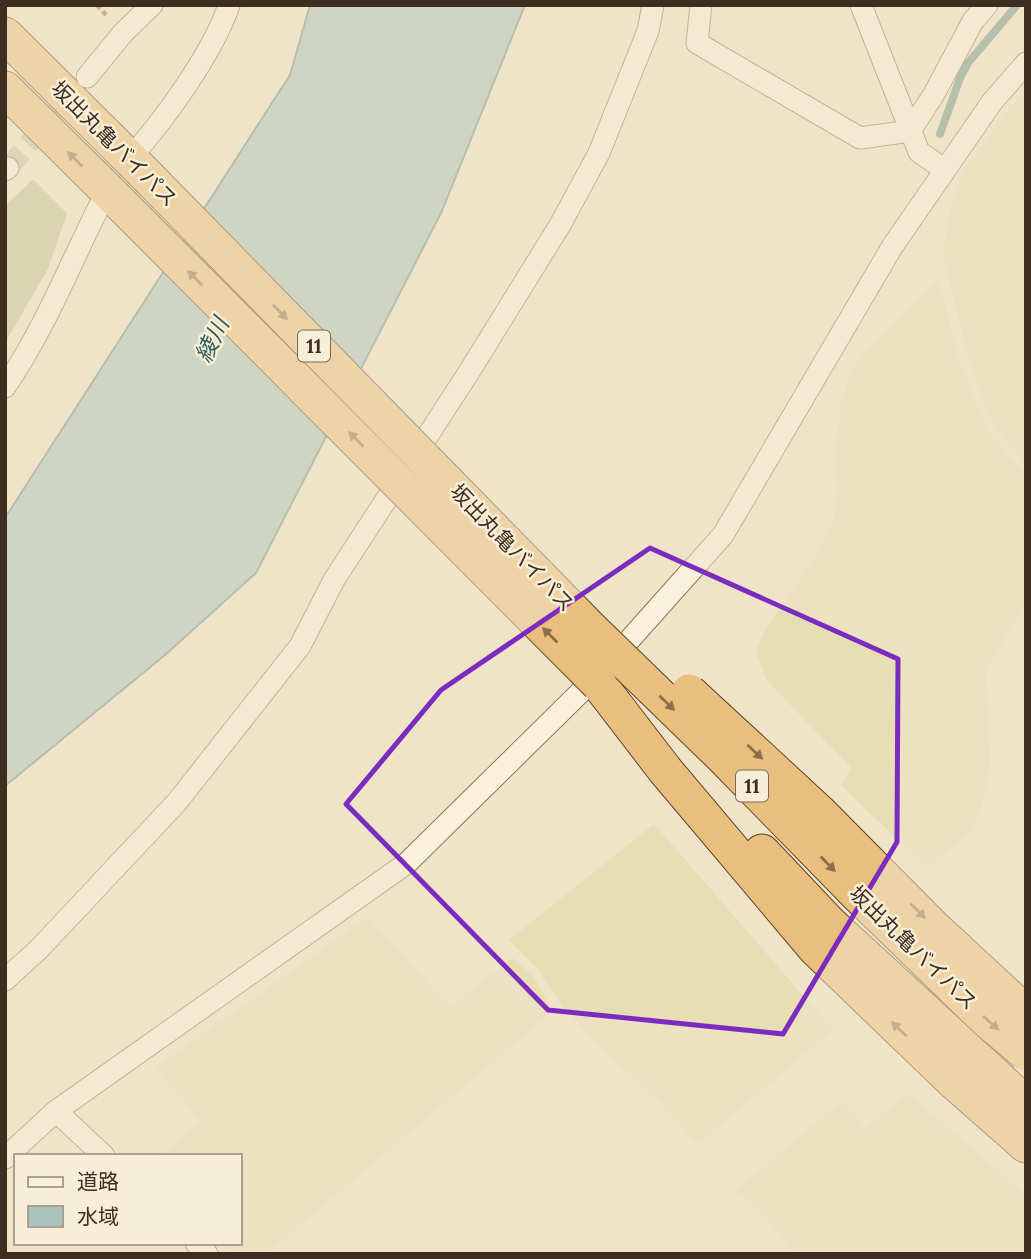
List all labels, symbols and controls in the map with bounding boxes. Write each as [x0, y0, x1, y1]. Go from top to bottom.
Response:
street label: 坂出丸亀バイパス [46, 75, 183, 212]
one-way arrow [67, 151, 84, 168]
one-way arrow [188, 270, 204, 287]
one-way arrow [272, 304, 289, 321]
water label: 綾川 [188, 310, 236, 367]
road number: 11 [298, 330, 330, 362]
one-way arrow [347, 431, 364, 448]
street label: 坂出丸亀バイパス [444, 478, 580, 617]
one-way arrow [542, 627, 559, 644]
one-way arrow [658, 694, 675, 710]
one-way arrow [746, 744, 763, 760]
road number: 11 [736, 771, 768, 802]
one-way arrow [819, 855, 835, 872]
street label: 坂出丸亀バイパス [844, 880, 983, 1016]
one-way arrow [909, 902, 925, 919]
one-way arrow [982, 1015, 999, 1030]
one-way arrow [890, 1021, 908, 1037]
legend [14, 1154, 242, 1245]
text: 道路 [77, 1168, 119, 1195]
text: 水域 [77, 1203, 119, 1230]

